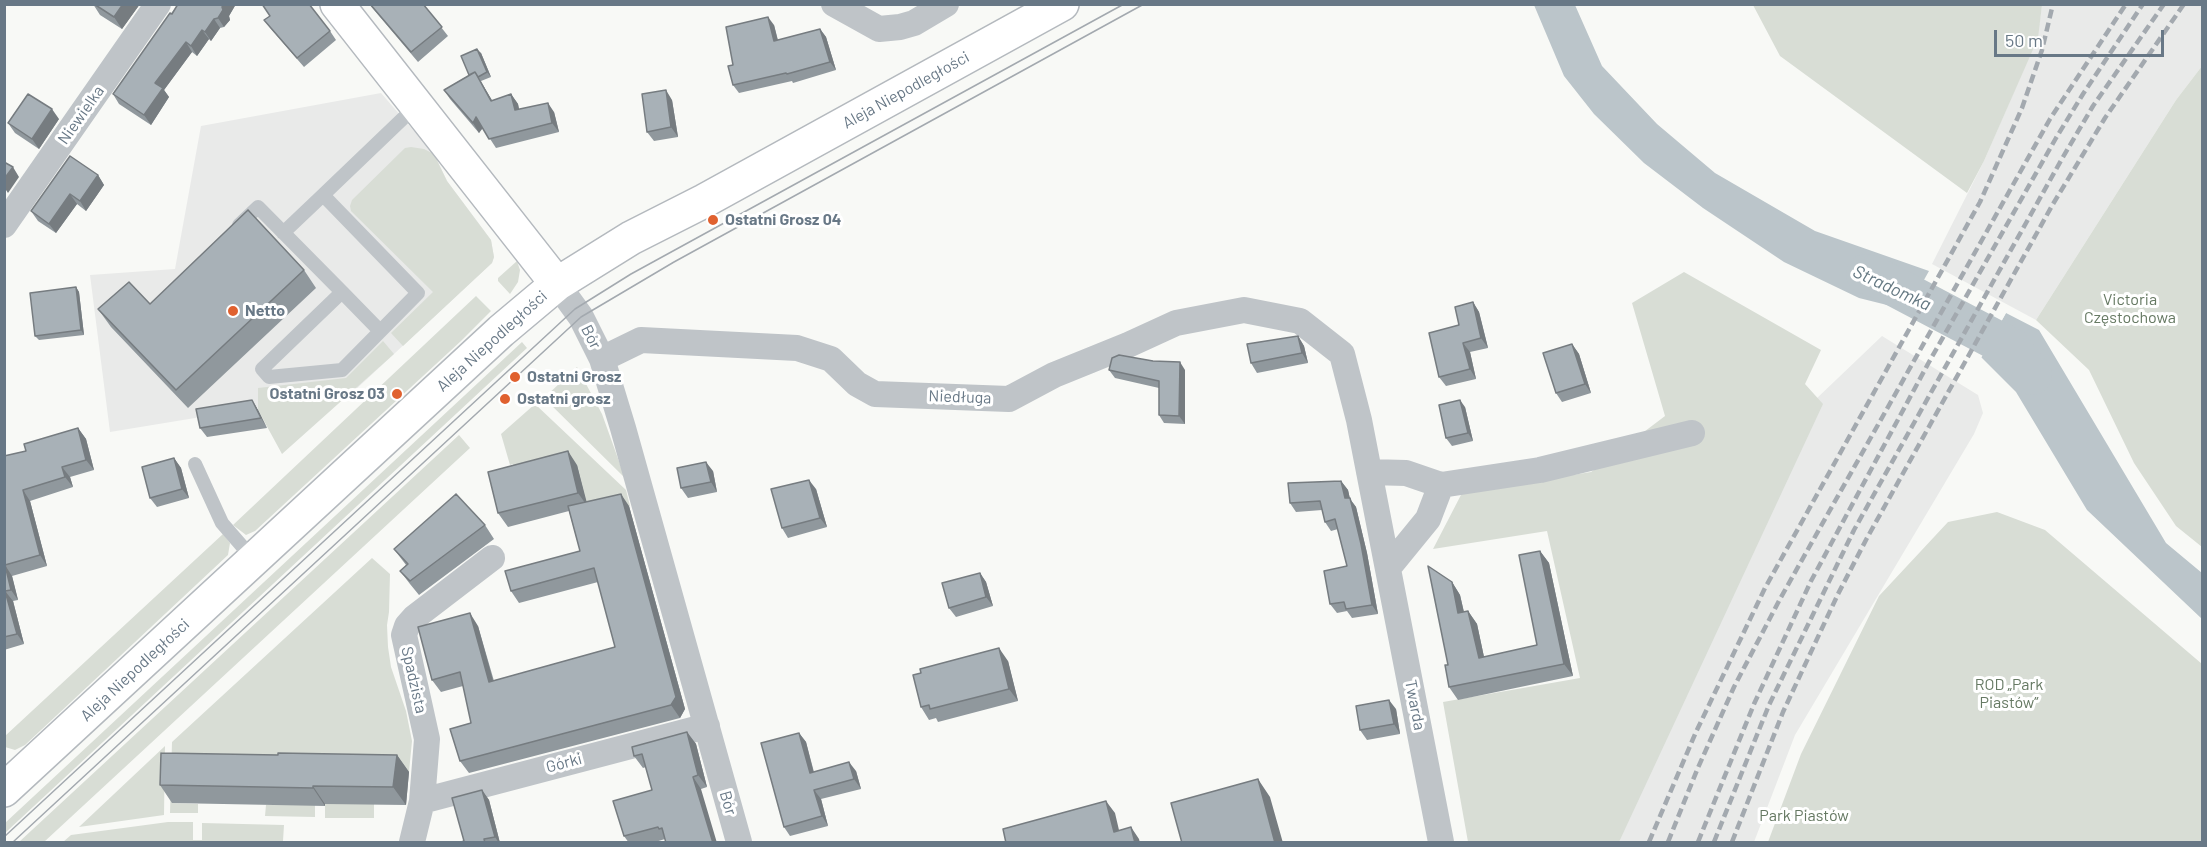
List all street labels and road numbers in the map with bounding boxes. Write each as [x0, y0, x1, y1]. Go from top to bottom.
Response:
street label: Aleja Niepodległości [839, 47, 973, 133]
street label: Niewielka [54, 82, 108, 148]
street label: Aleja Niepodległości [433, 286, 551, 396]
street label: Bór [577, 322, 605, 352]
street label: Niedługa [928, 386, 992, 408]
street label: Aleja Niepodległości [77, 615, 193, 725]
street label: Spadzista [397, 645, 431, 715]
street label: Twarda [1401, 678, 1429, 732]
street label: Górki [544, 749, 584, 777]
street label: Bór [715, 789, 741, 817]

